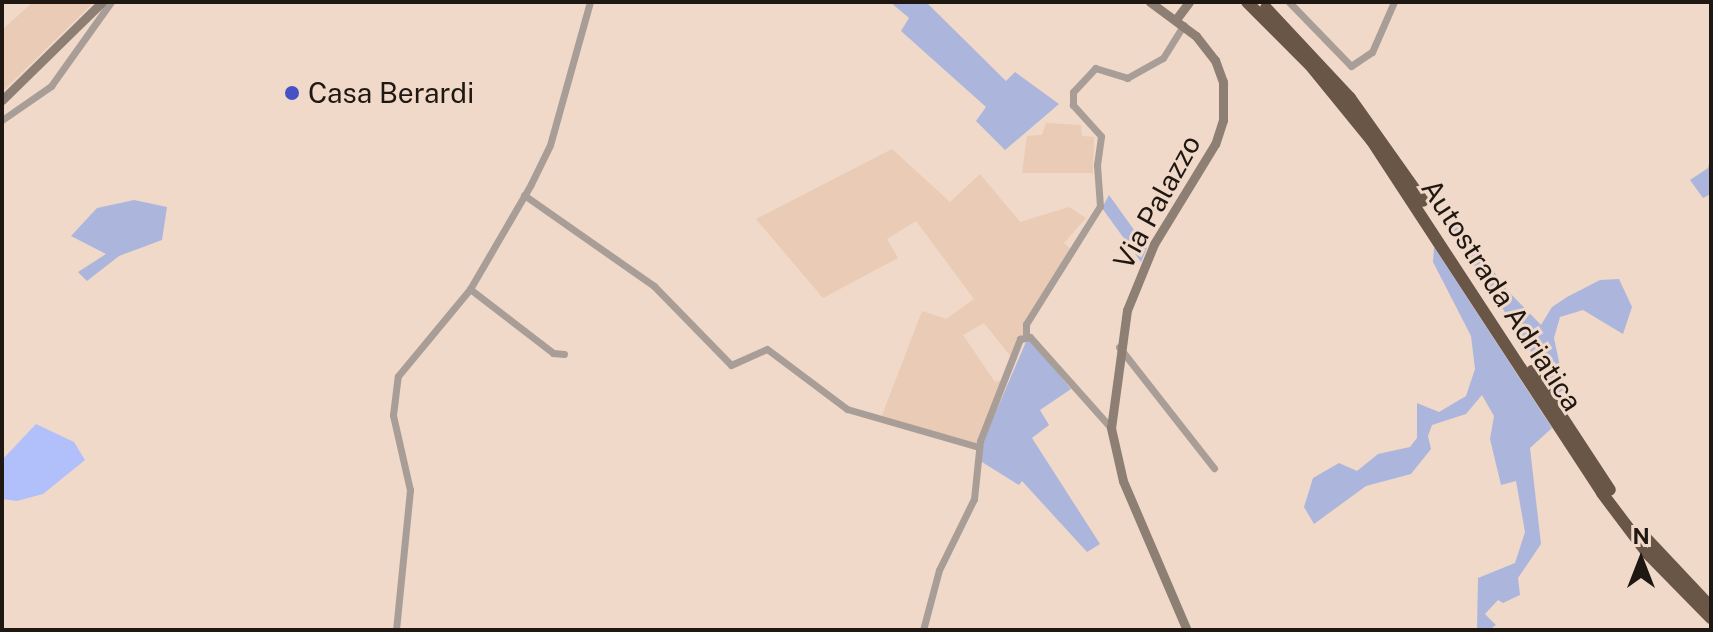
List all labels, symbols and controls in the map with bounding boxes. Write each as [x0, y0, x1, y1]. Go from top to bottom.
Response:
place label: Casa Berardi [308, 76, 474, 110]
marker: Casa Berardi [283, 84, 301, 102]
street label: Via Palazzo [1106, 129, 1208, 275]
street label: Autostrada Adriatica [1415, 173, 1589, 417]
north arrow [1601, 520, 1681, 600]
text: N [1632, 523, 1650, 549]

